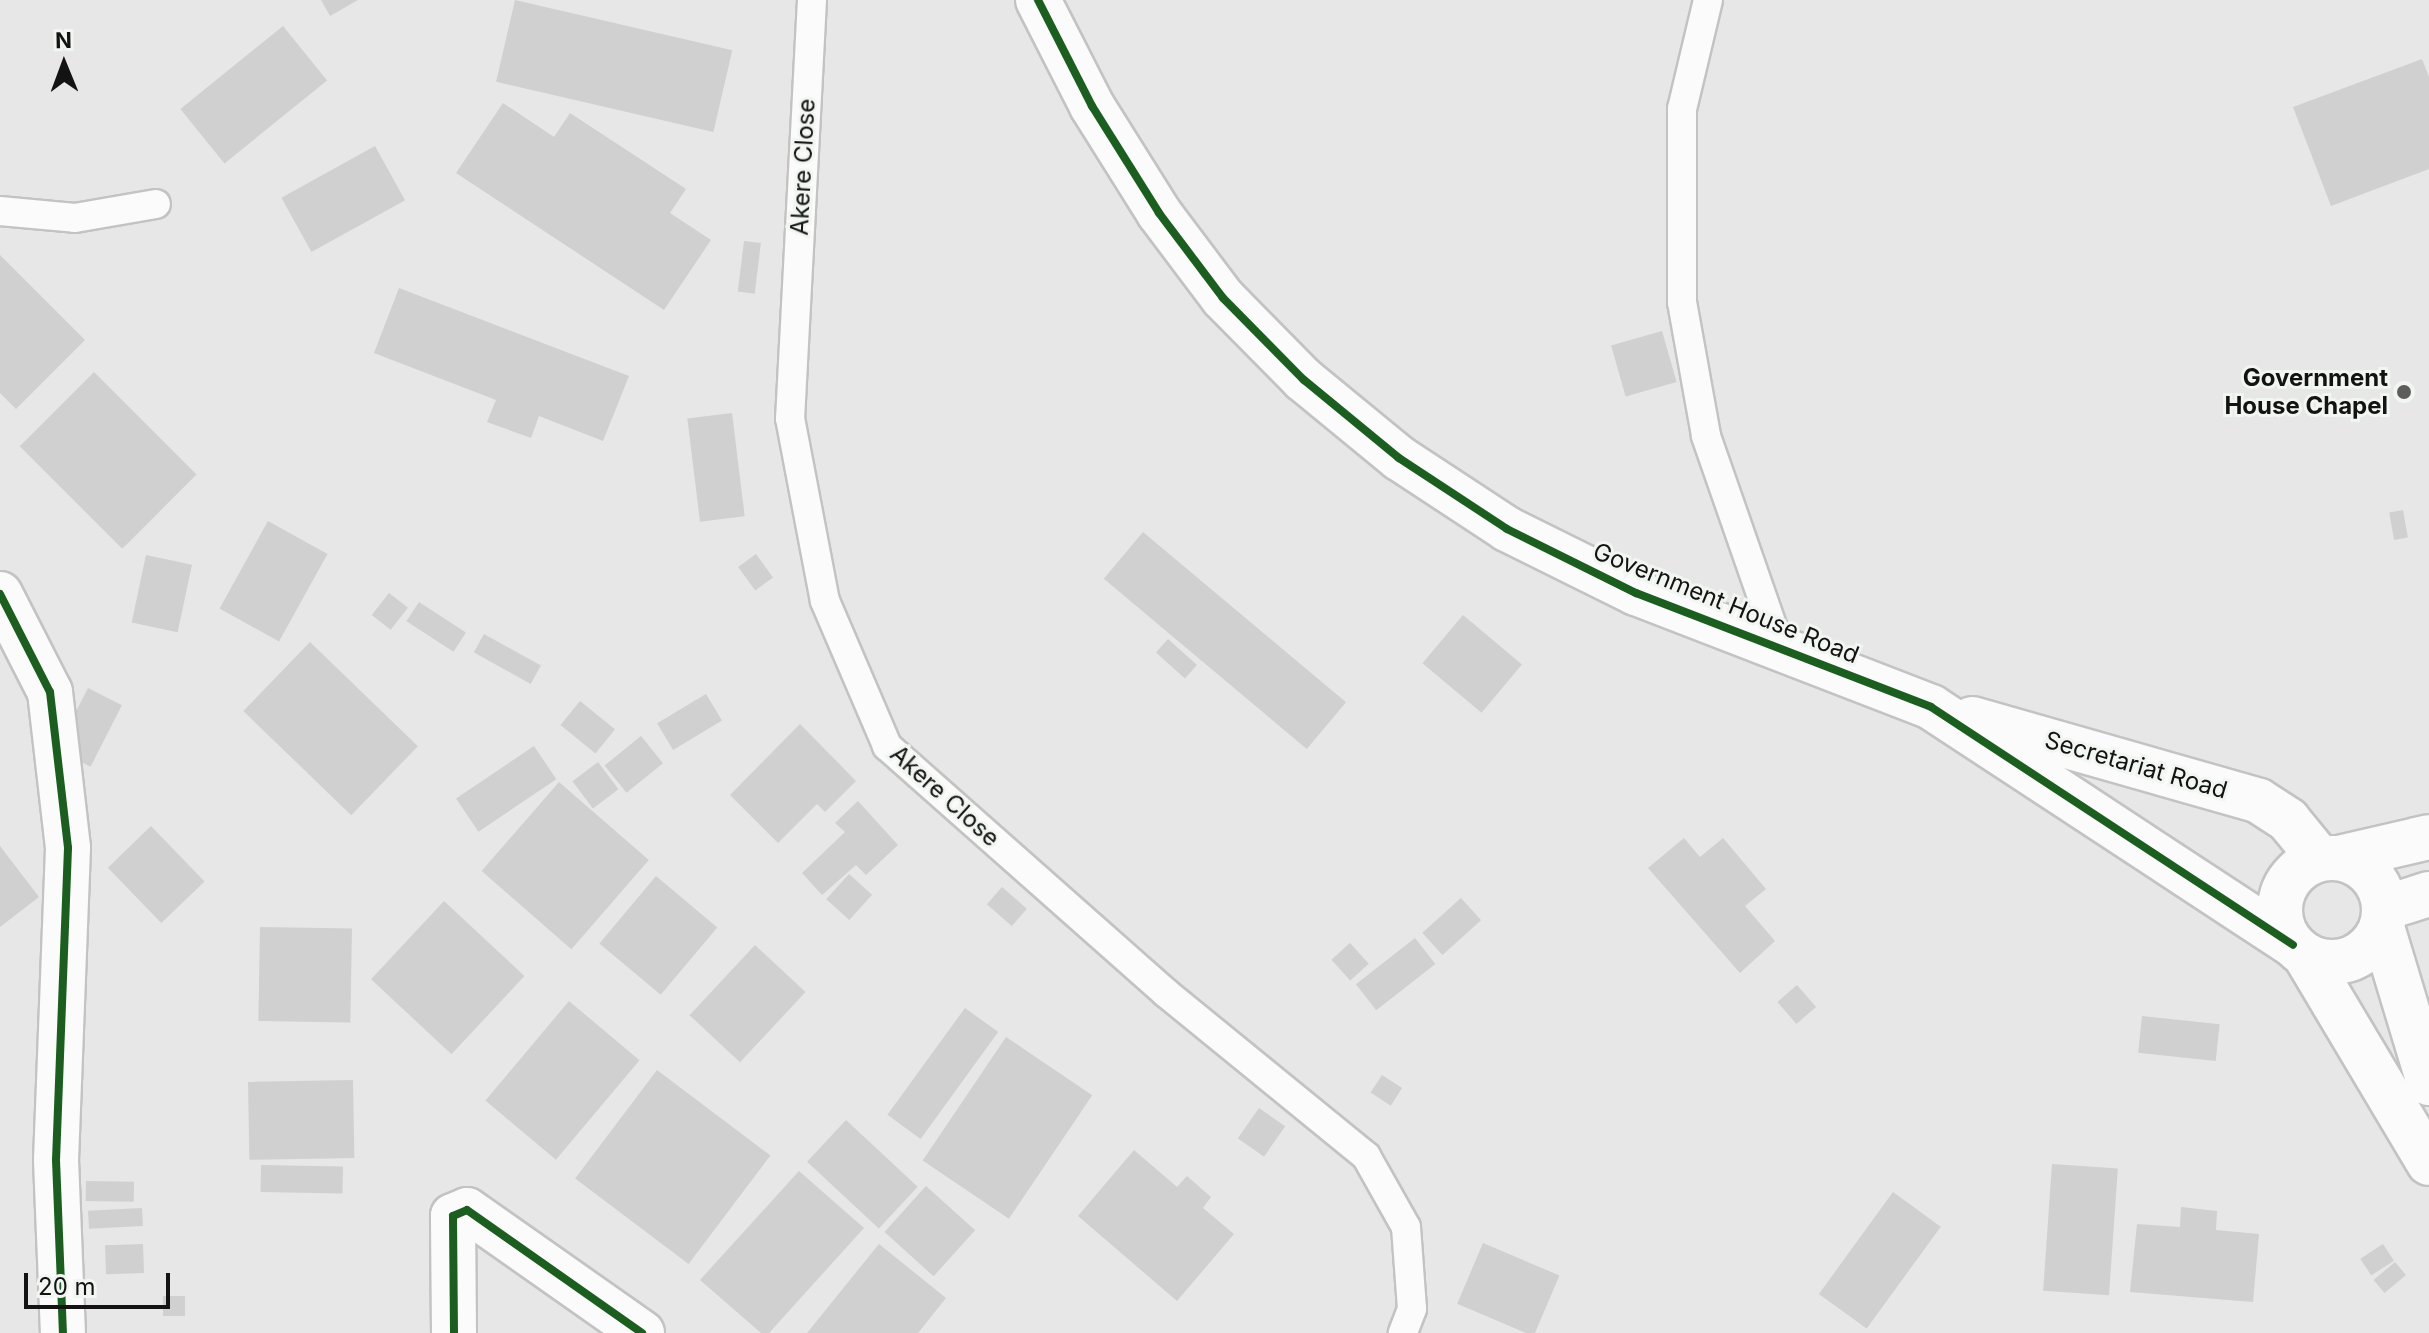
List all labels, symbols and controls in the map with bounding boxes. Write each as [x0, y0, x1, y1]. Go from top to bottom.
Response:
north arrow [24, 24, 104, 104]
text: N [55, 27, 72, 53]
street label: Akere Close [785, 98, 821, 236]
place label: Government House Chapel [2224, 364, 2388, 420]
marker: Government House Chapel [2395, 383, 2413, 401]
street label: Government House Road [1589, 536, 1863, 670]
street label: Secretariat Road [2041, 725, 2231, 805]
street label: Akere Close [884, 739, 1006, 853]
scale bar [28, 1257, 174, 1307]
text: 20 m [38, 1272, 96, 1301]

